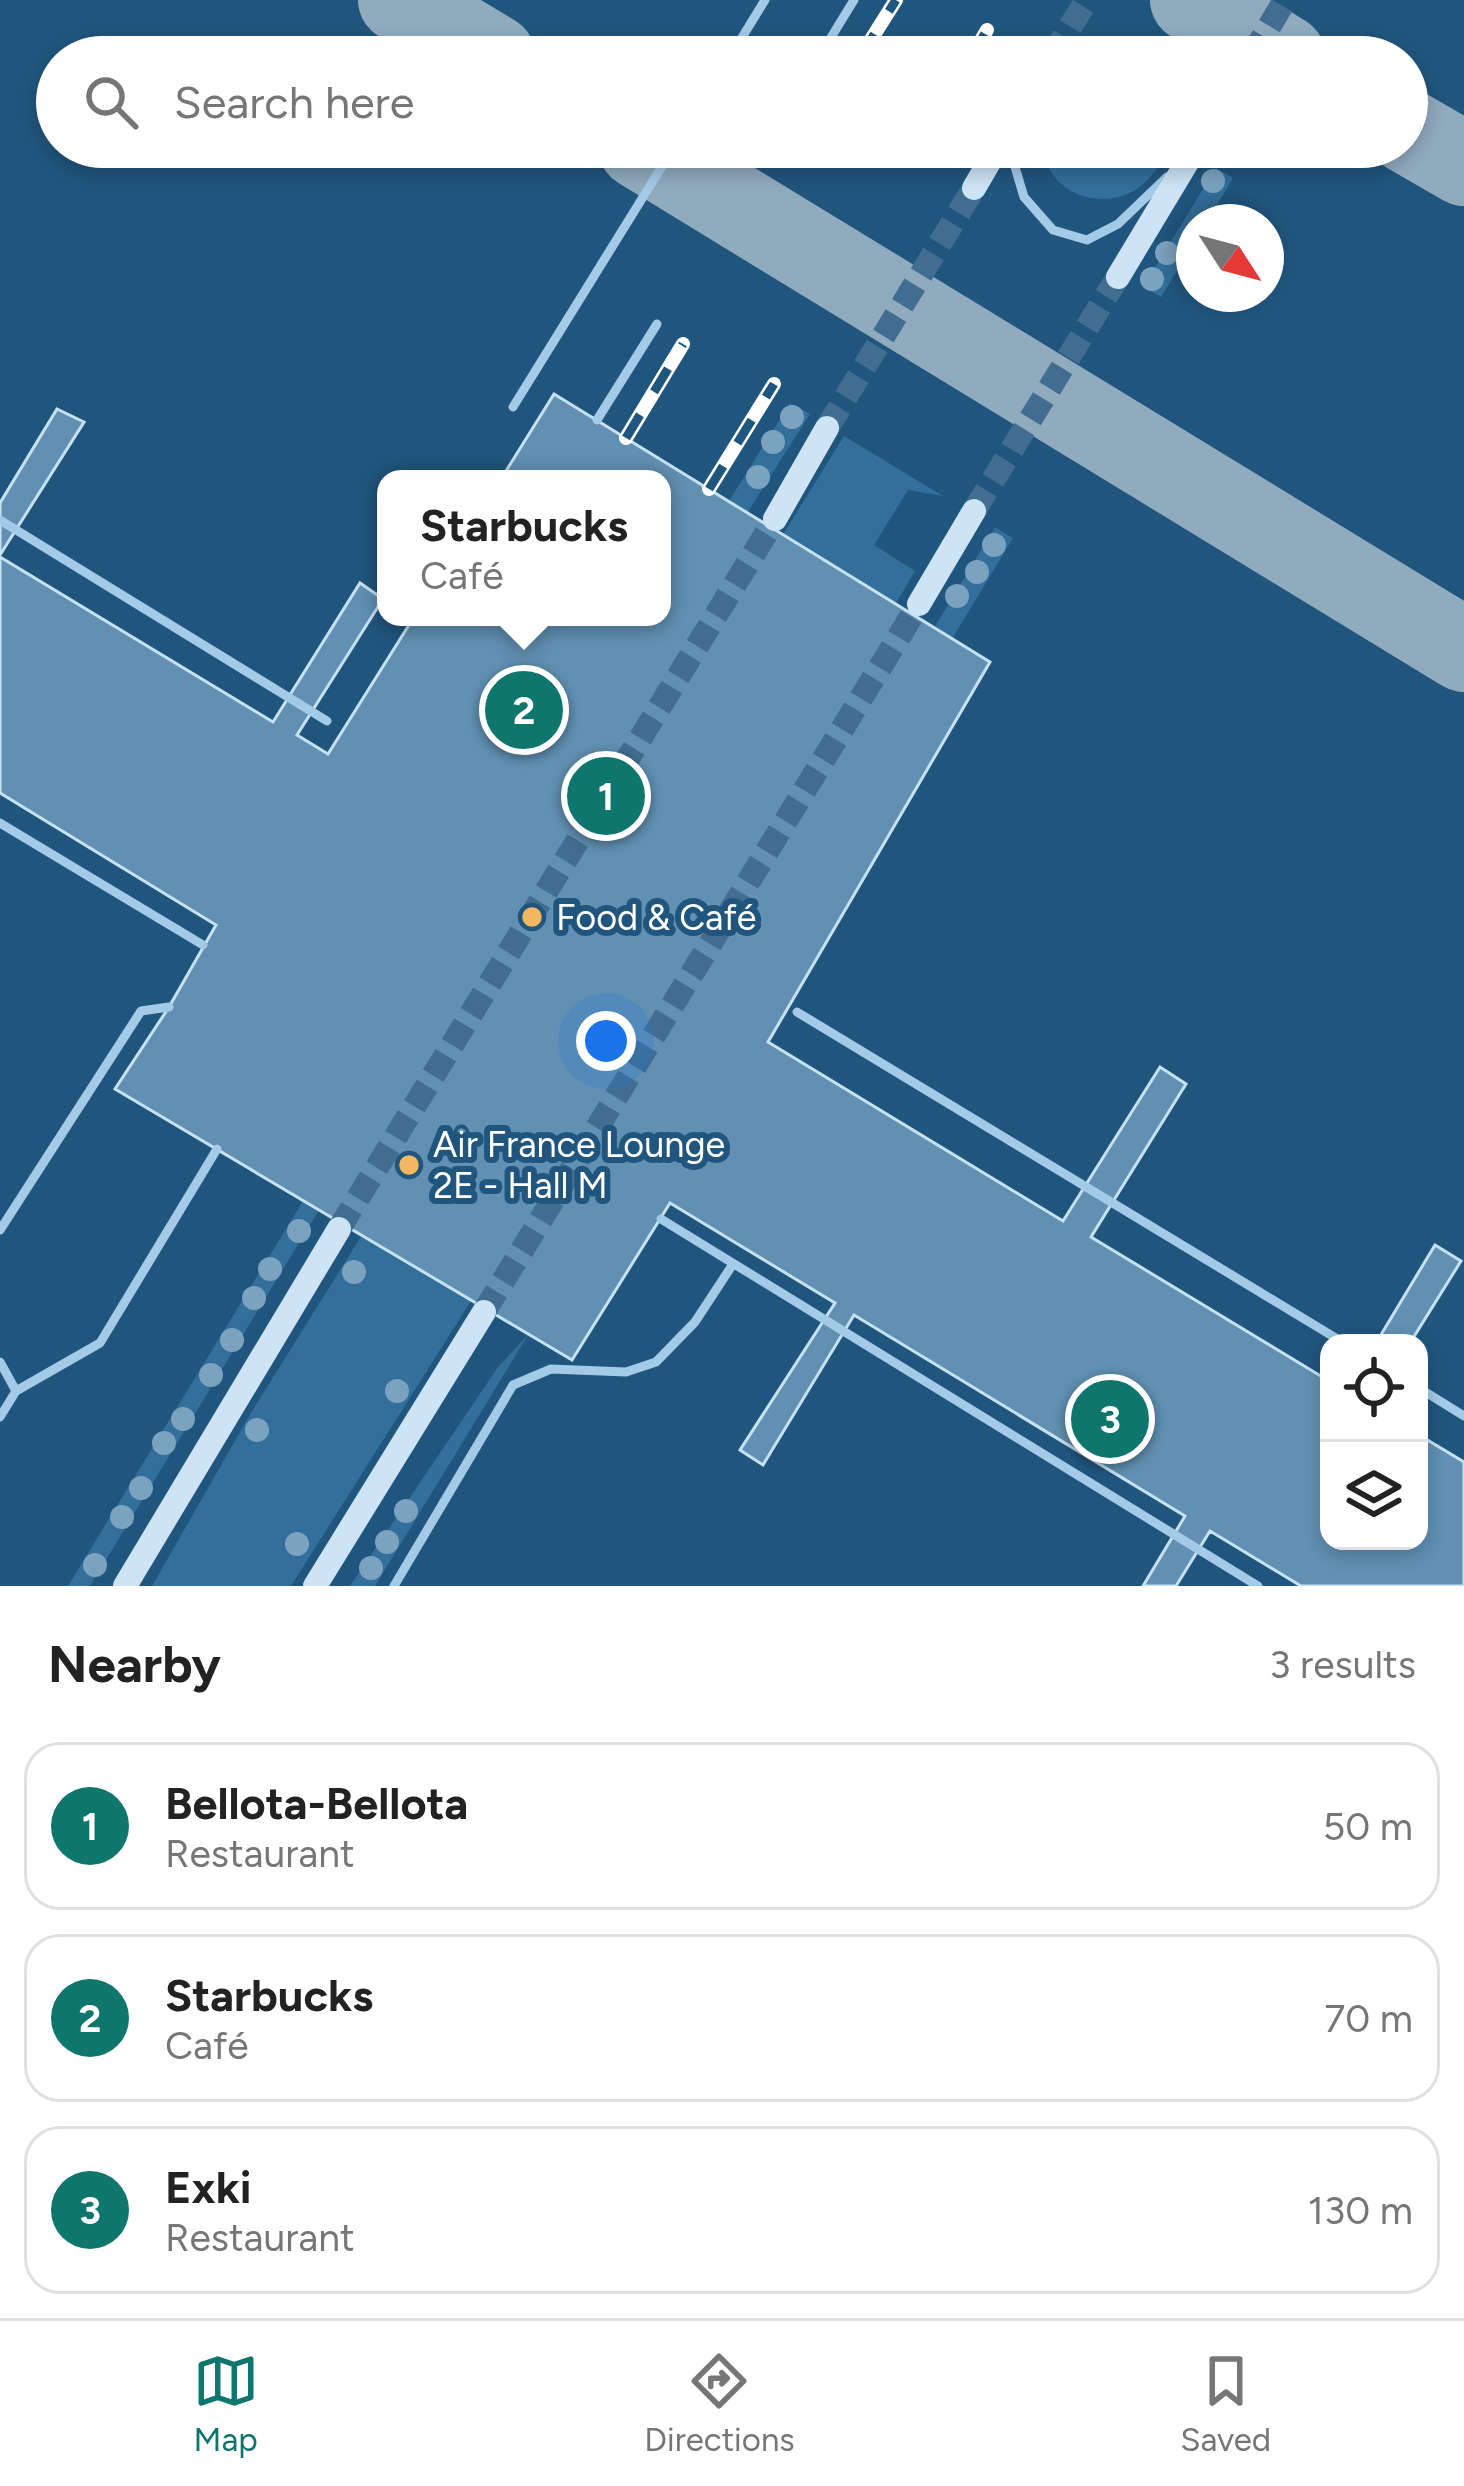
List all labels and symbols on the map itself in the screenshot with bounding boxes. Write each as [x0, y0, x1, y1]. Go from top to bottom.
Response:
north arrow [1176, 204, 1284, 312]
pin: 2 [485, 665, 563, 755]
pin: 1 [567, 751, 645, 841]
place label: Food & Café [556, 896, 756, 939]
marker: Food & Café [519, 904, 545, 930]
your location [576, 1011, 636, 1071]
place label: Air France Lounge 2E - Hall M [433, 1123, 725, 1207]
marker: Air France Lounge 2E - Hall M [396, 1152, 422, 1178]
pin: 3 [1071, 1374, 1149, 1464]

